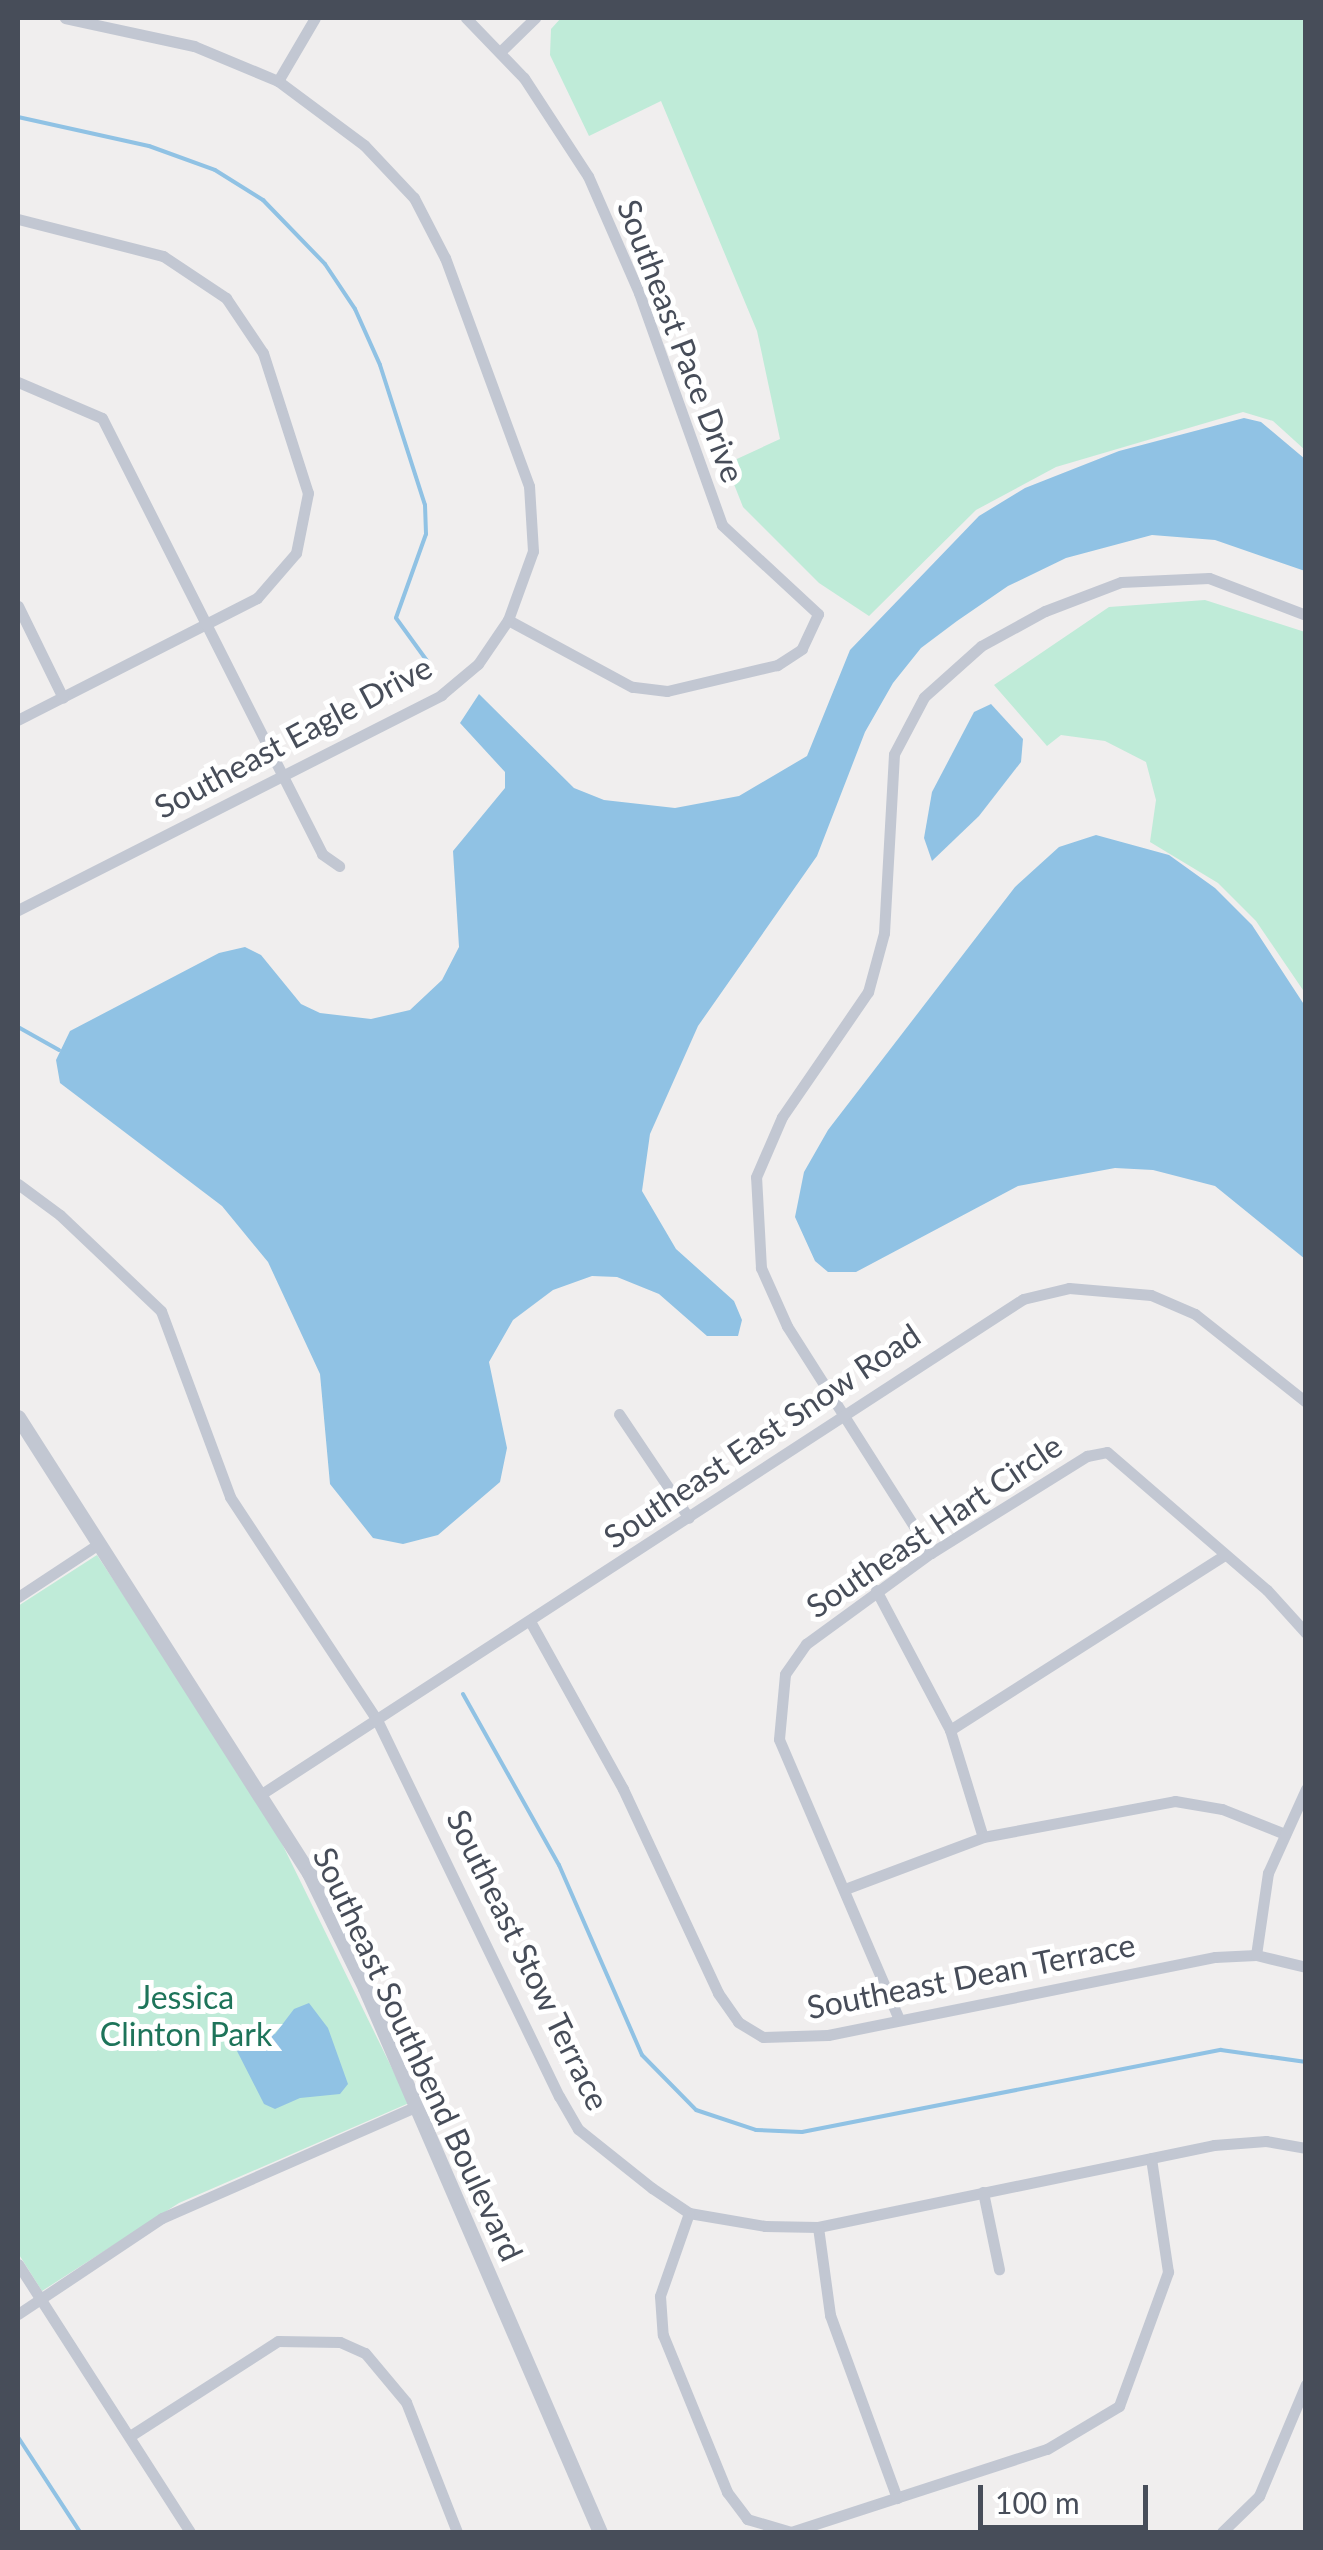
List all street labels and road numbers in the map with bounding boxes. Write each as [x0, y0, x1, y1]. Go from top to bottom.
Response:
street label: Southeast Pace Drive [609, 194, 753, 488]
street label: Southeast Eagle Drive [148, 648, 438, 826]
street label: Southeast East Snow Road [596, 1316, 928, 1556]
street label: Southeast Hart Circle [799, 1426, 1069, 1626]
street label: Southeast Stow Terrace [438, 1803, 618, 2117]
street label: Southeast Southbend Boulevard [305, 1841, 531, 2267]
street label: Southeast Dean Terrace [803, 1925, 1139, 2027]

